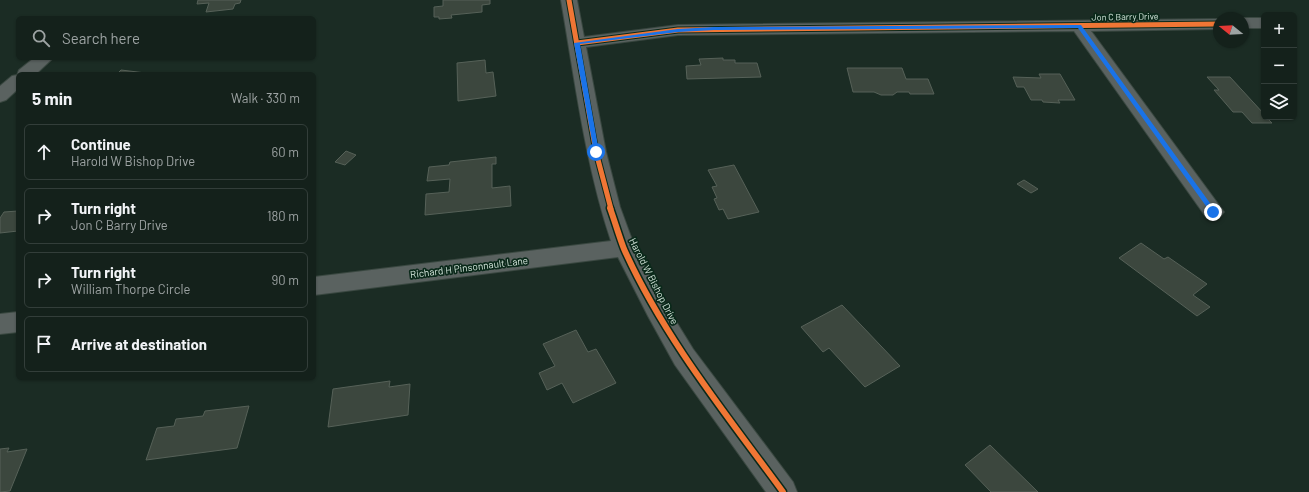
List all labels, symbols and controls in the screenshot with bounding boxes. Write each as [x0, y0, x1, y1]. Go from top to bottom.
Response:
street label: Jon C Barry Drive [1091, 10, 1159, 23]
north arrow [1213, 12, 1249, 48]
map controls [1261, 12, 1297, 120]
button: + [1261, 12, 1297, 48]
search box [16, 16, 316, 60]
icon: search [30, 27, 52, 49]
text: Search here [62, 29, 140, 47]
button: − [1261, 48, 1297, 84]
button: layers [1261, 84, 1297, 120]
text: 5 min [32, 88, 72, 108]
text: Walk · 330 m [231, 90, 300, 106]
text: Continue [71, 135, 131, 153]
icon: ahead [33, 141, 55, 163]
route start [587, 143, 605, 161]
text: 60 m [272, 144, 299, 160]
text: Harold W Bishop Drive [71, 153, 195, 169]
text: Turn right [71, 199, 136, 217]
route end [1204, 203, 1222, 221]
icon: right [33, 205, 55, 227]
text: 180 m [267, 208, 299, 224]
text: Jon C Barry Drive [71, 217, 168, 233]
street label: Harold W Bishop Drive [627, 236, 681, 326]
street label: Richard H Pinsonnault Lane [409, 254, 529, 280]
text: Turn right [71, 263, 136, 281]
icon: right [33, 269, 55, 291]
text: 90 m [272, 272, 299, 288]
text: William Thorpe Circle [71, 281, 190, 297]
icon: arrive [33, 333, 55, 355]
text: Arrive at destination [71, 335, 207, 353]

